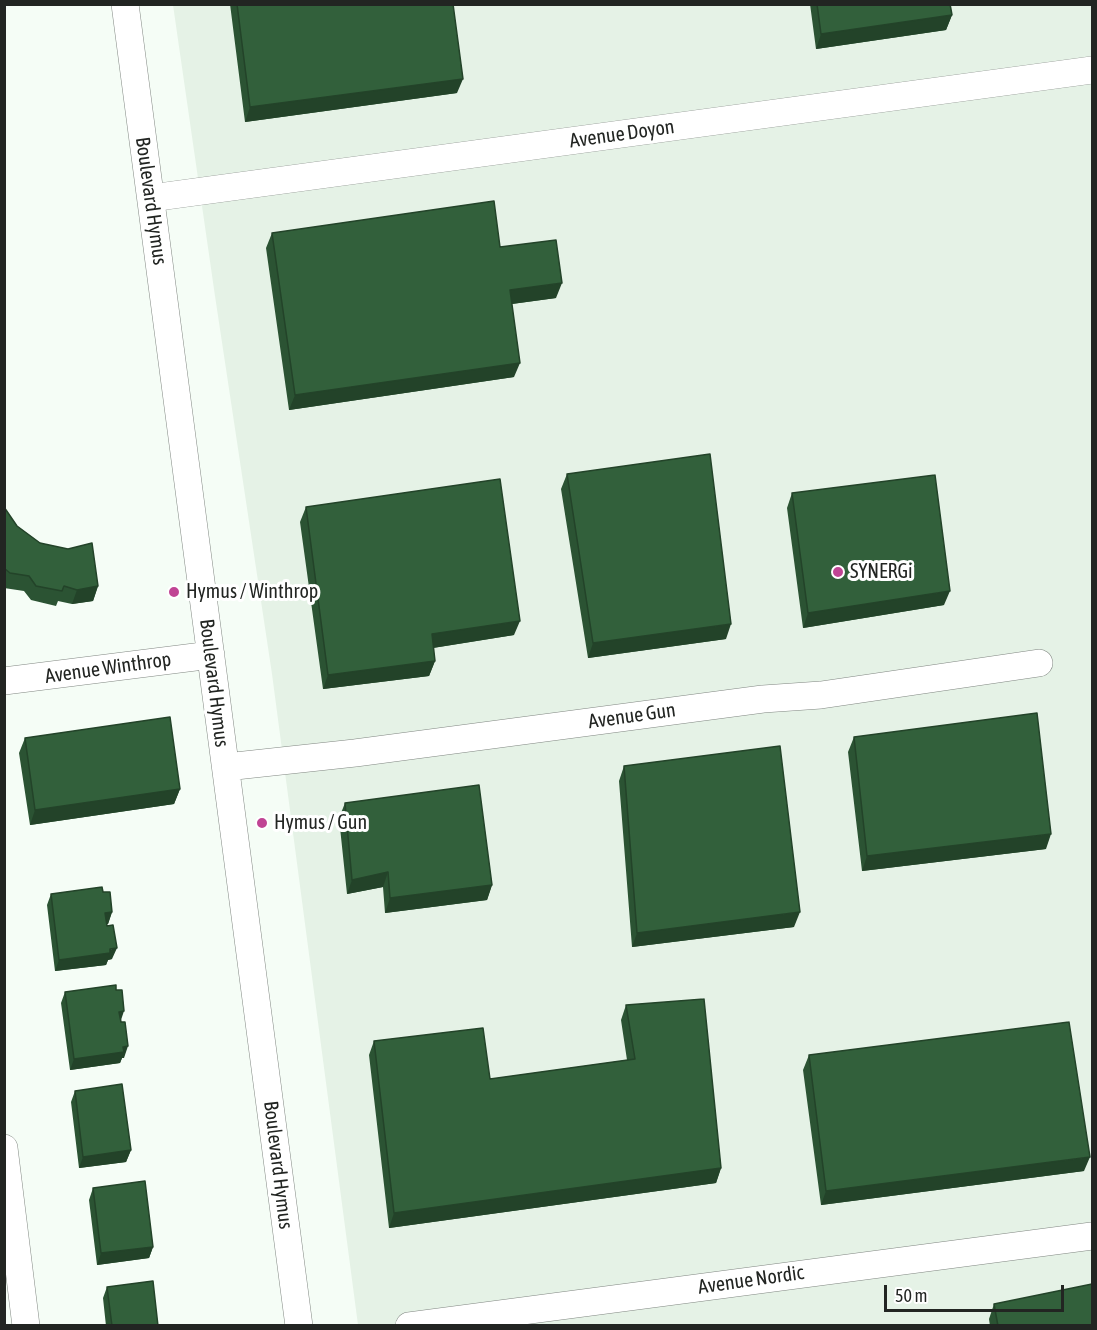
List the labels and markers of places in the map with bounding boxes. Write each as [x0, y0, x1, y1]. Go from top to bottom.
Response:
place label: SYNERGi [850, 560, 913, 584]
marker: SYNERGi [831, 565, 845, 579]
place label: Hymus / Winthrop [186, 580, 318, 604]
marker: Hymus / Winthrop [167, 585, 181, 599]
place label: Hymus / Gun [274, 811, 367, 835]
marker: Hymus / Gun [255, 816, 269, 830]

